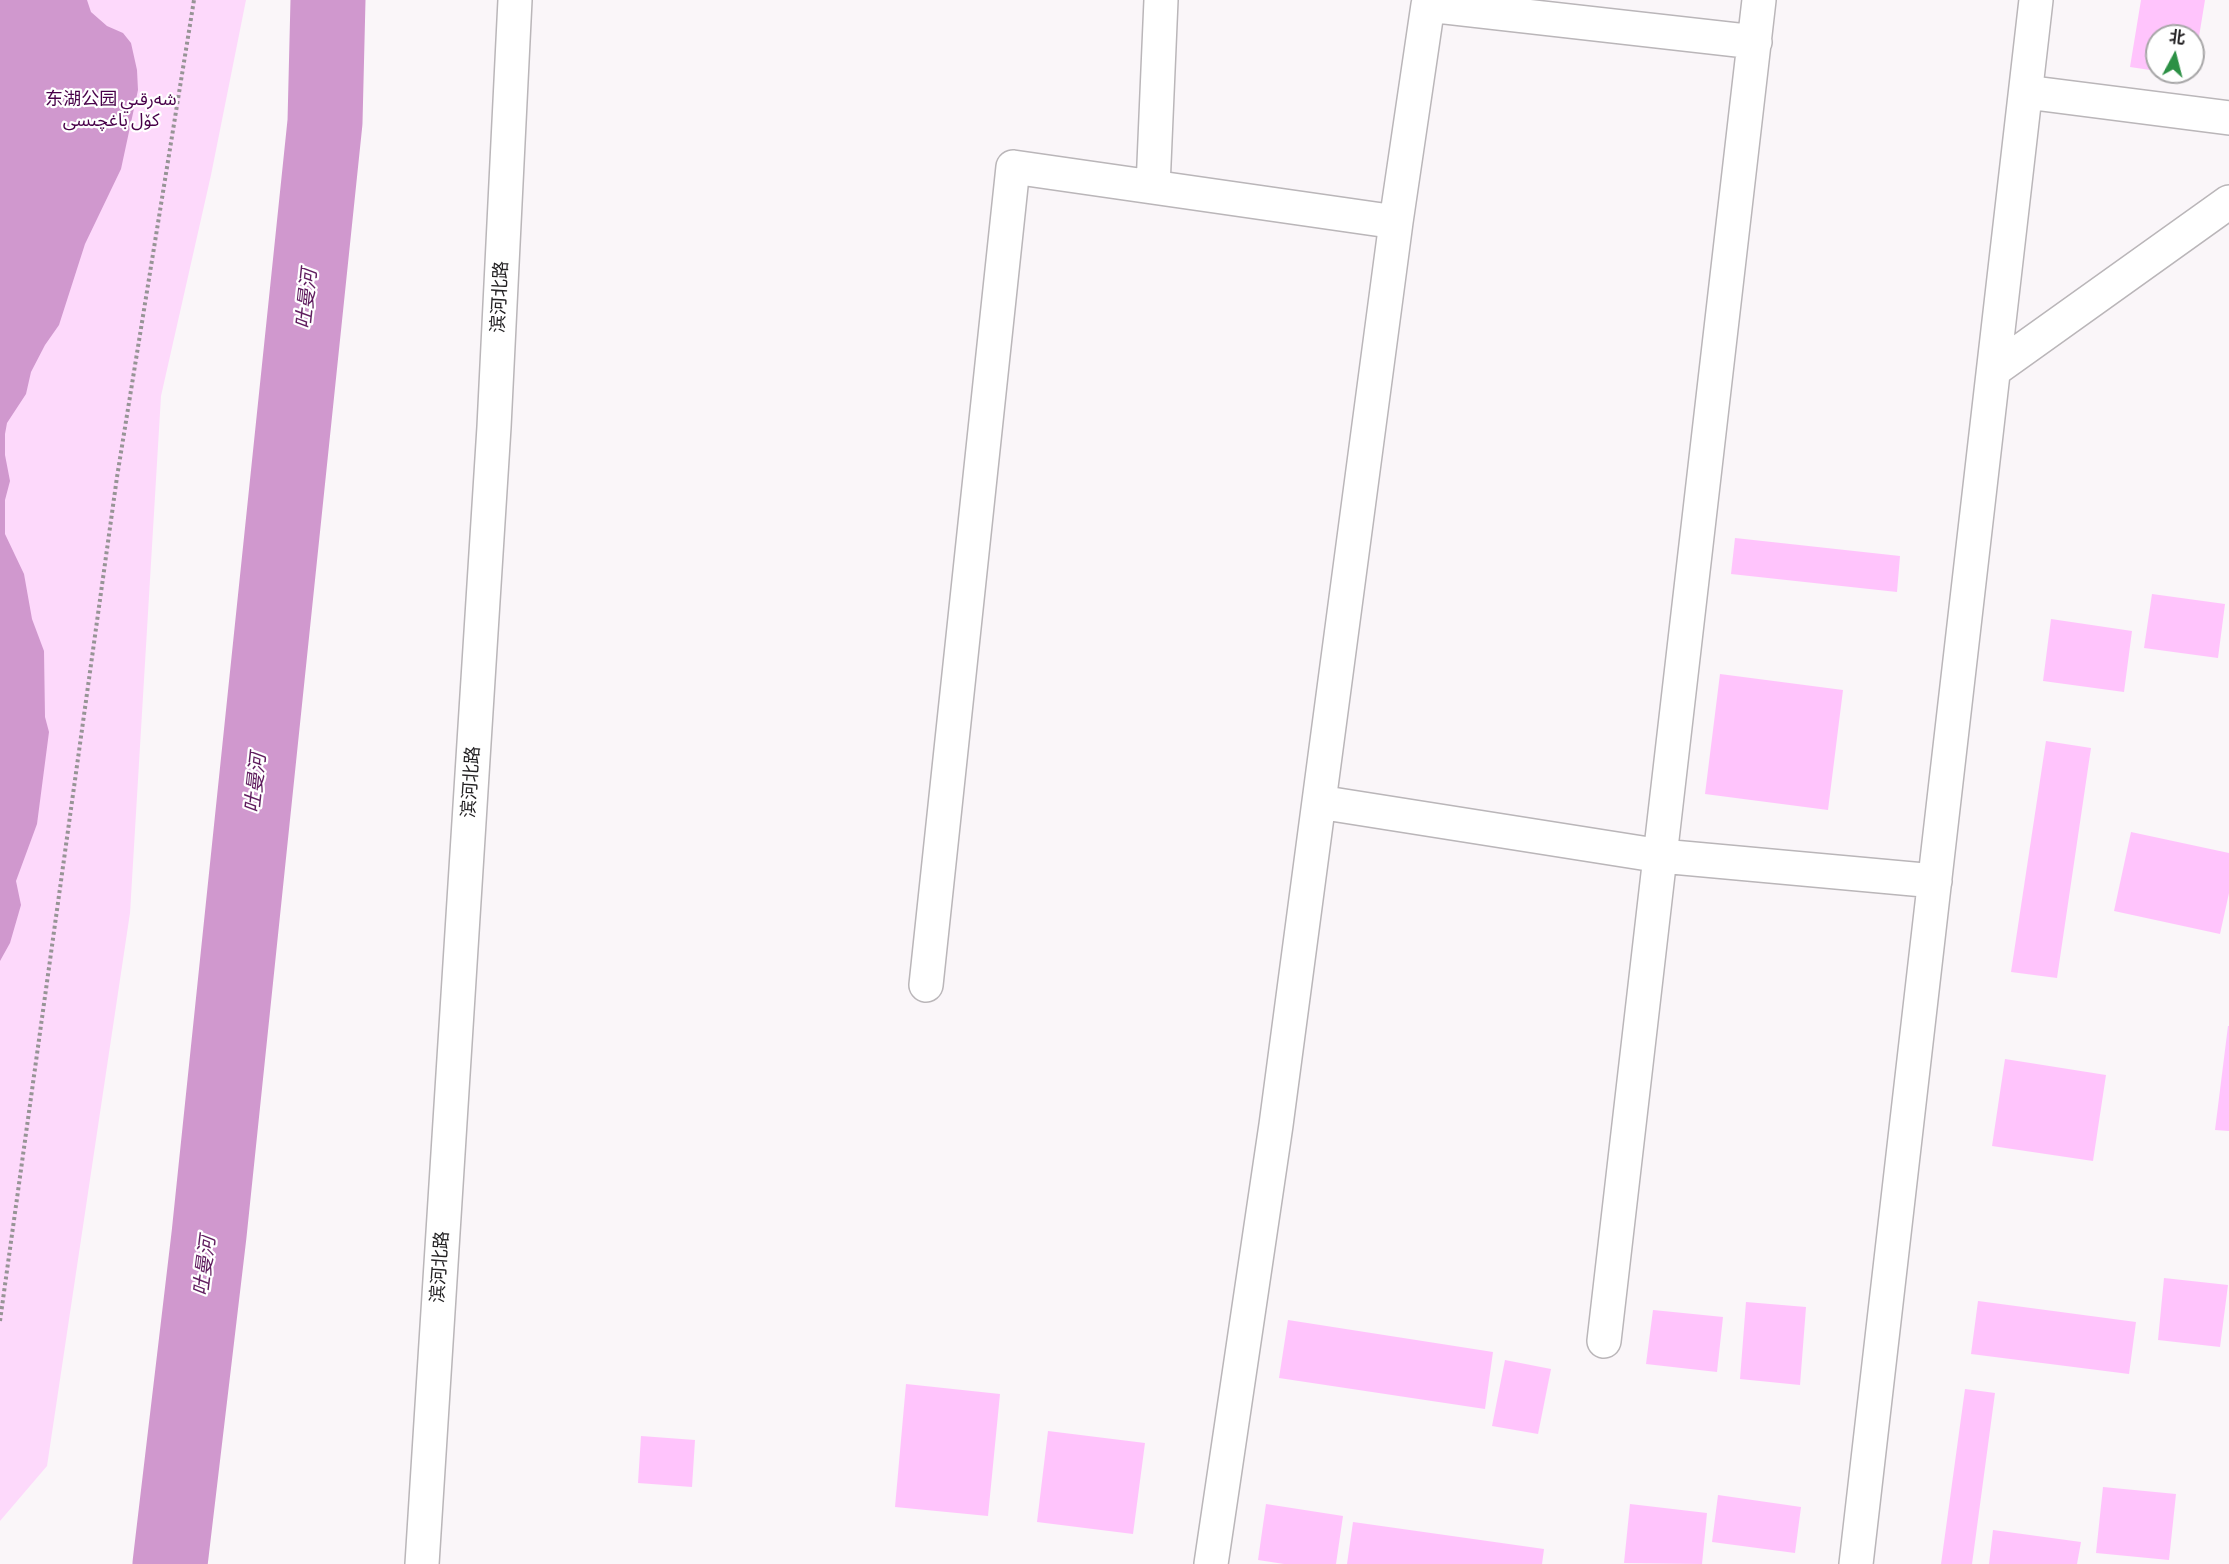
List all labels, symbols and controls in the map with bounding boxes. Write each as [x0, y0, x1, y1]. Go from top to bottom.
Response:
north arrow [2145, 24, 2205, 84]
text: 北 [2168, 29, 2186, 47]
park label: 东湖公园 شەرقىي كۆل باغچىسى [45, 89, 177, 132]
street label: 滨河北路 [487, 260, 513, 334]
water label: 吐曼河 [292, 268, 322, 330]
street label: 滨河北路 [458, 745, 484, 819]
water label: 吐曼河 [241, 752, 271, 814]
street label: 滨河北路 [427, 1230, 453, 1304]
water label: 吐曼河 [189, 1235, 221, 1297]

